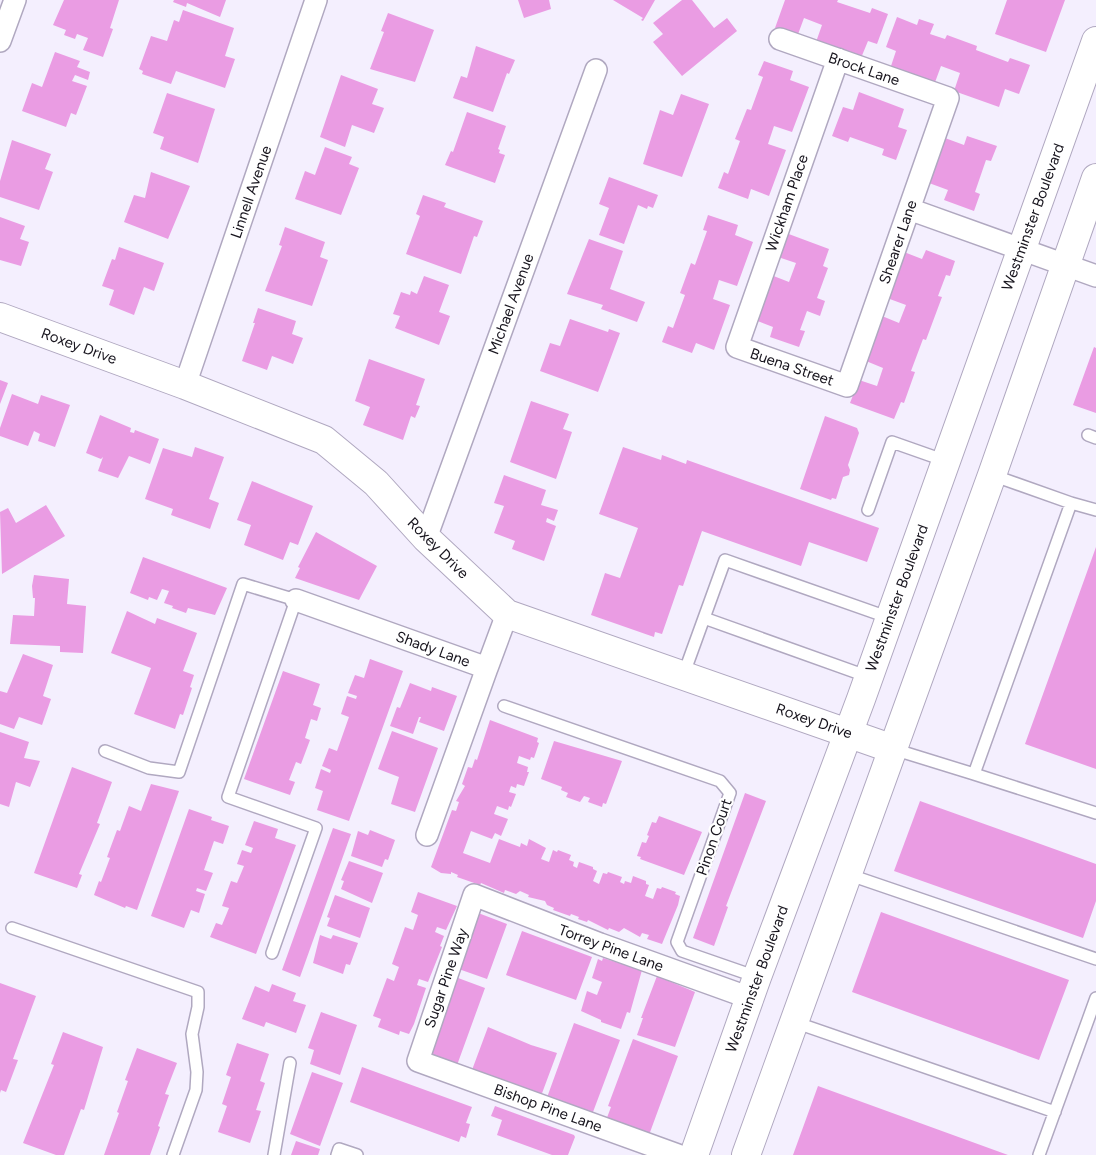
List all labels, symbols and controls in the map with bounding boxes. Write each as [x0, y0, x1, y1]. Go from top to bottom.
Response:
street label: Brock Lane [826, 48, 902, 90]
street label: Westminster Boulevard [998, 141, 1068, 293]
street label: Linnell Avenue [227, 143, 275, 241]
street label: Wickham Place [762, 152, 812, 254]
street label: Shearer Lane [875, 198, 921, 286]
street label: Michael Avenue [484, 251, 538, 357]
street label: Roxey Drive [39, 324, 119, 368]
street label: Buena Street [748, 344, 837, 390]
street label: Roxey Drive [404, 514, 472, 582]
street label: Westminster Boulevard [862, 522, 932, 674]
street label: Shady Lane [393, 627, 473, 671]
street label: Roxey Drive [774, 700, 854, 742]
street label: Pinon Court [692, 796, 736, 878]
street label: Westminster Boulevard [722, 903, 792, 1055]
street label: Torrey Pine Lane [556, 921, 666, 975]
street label: Sugar Pine Way [420, 926, 472, 1030]
street label: Bishop Pine Lane [491, 1080, 605, 1136]

